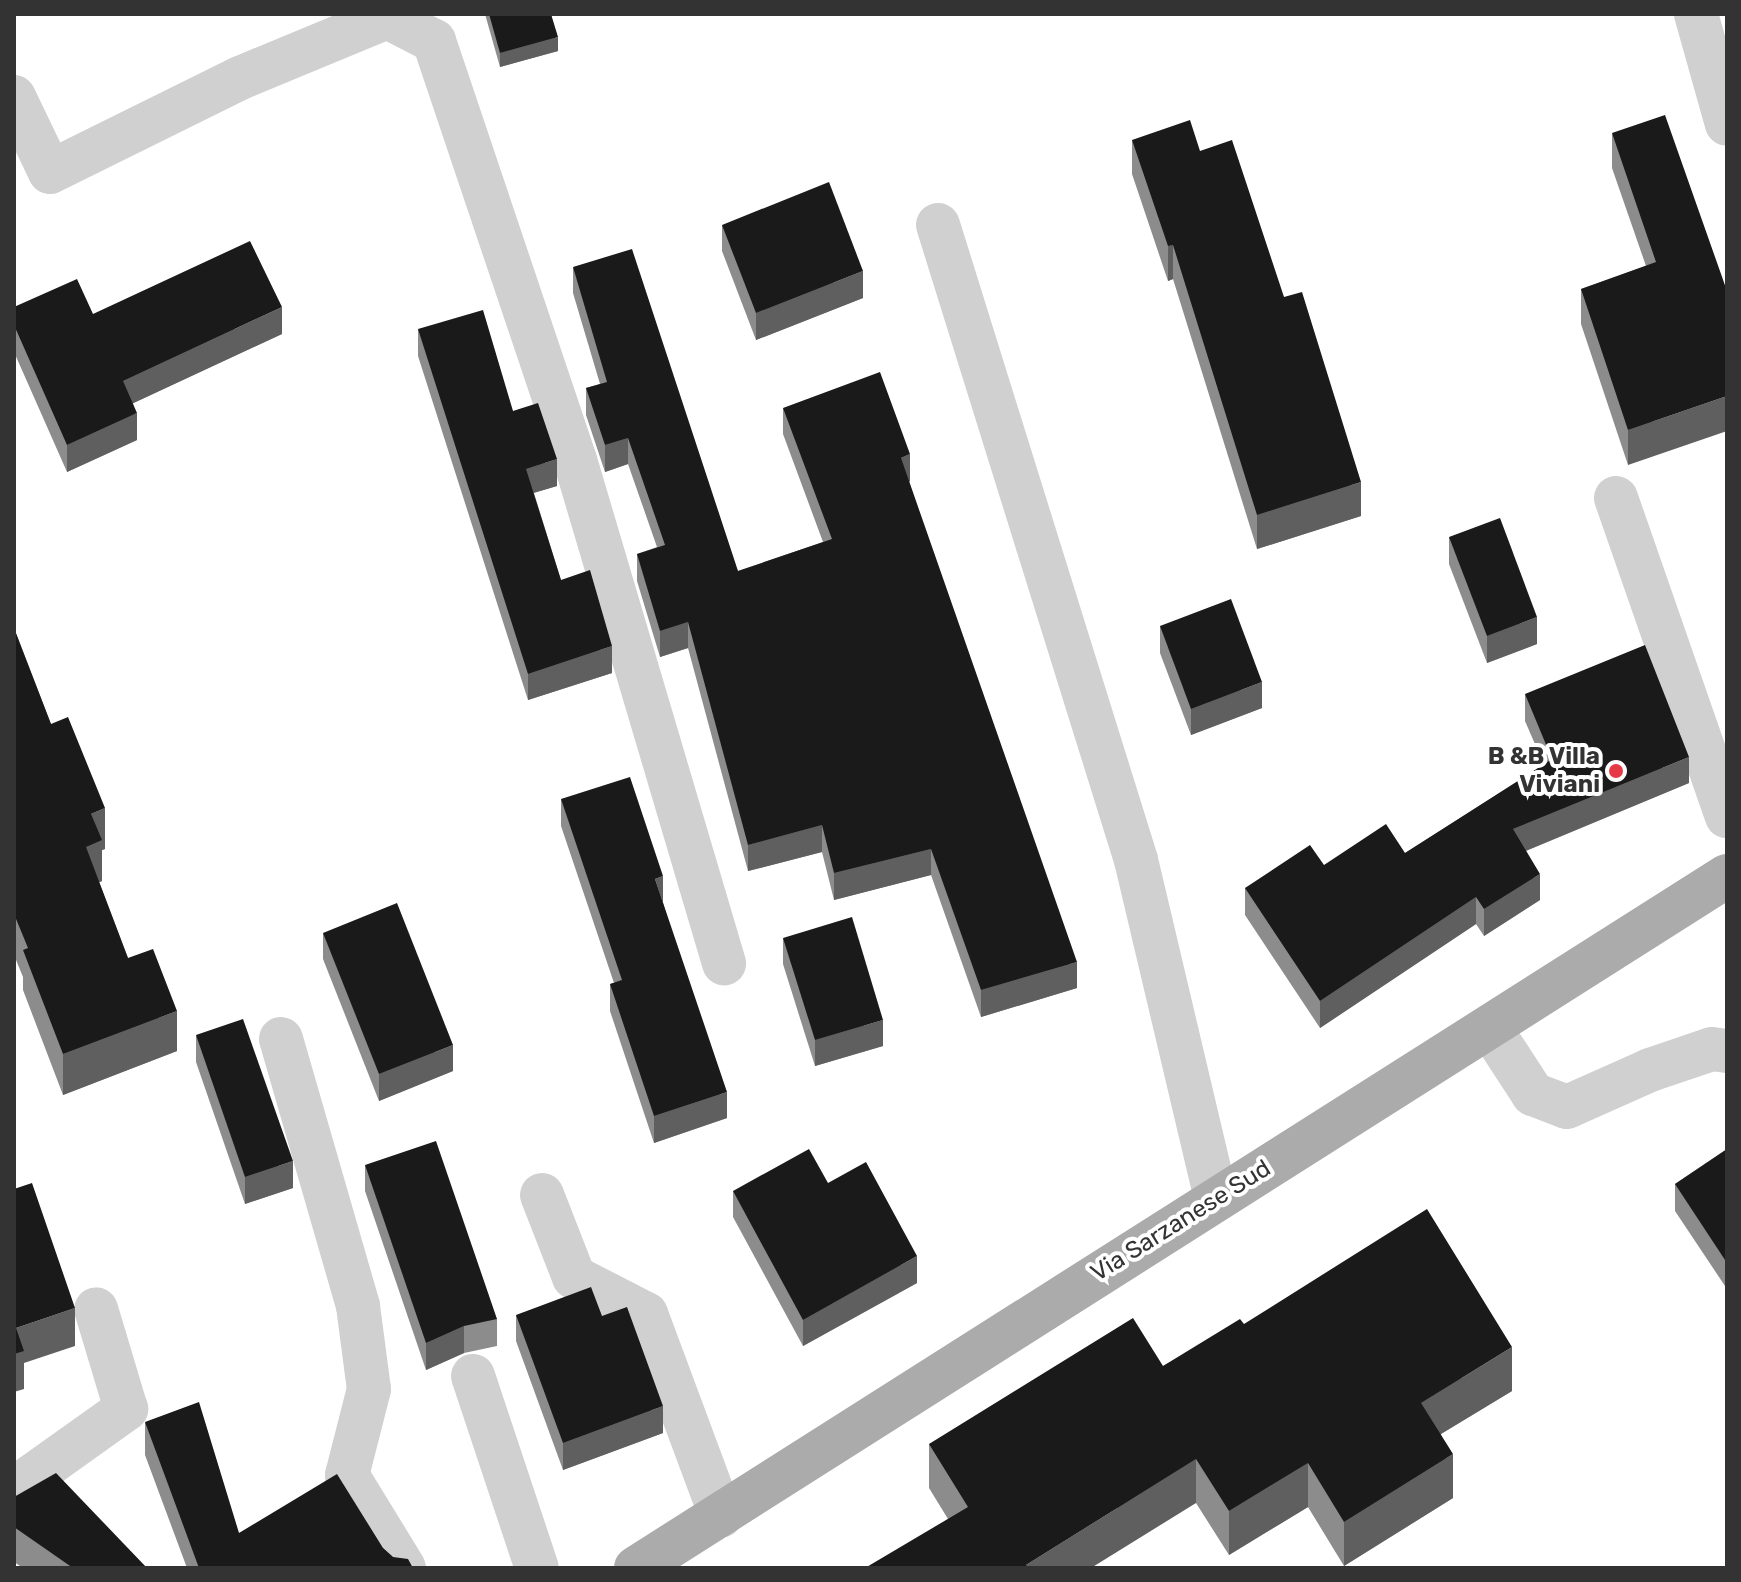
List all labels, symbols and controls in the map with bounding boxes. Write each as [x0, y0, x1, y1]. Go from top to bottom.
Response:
place label: B &B Villa Viviani [1487, 743, 1600, 799]
marker: B &B Villa Viviani [1607, 762, 1625, 780]
street label: Via Sarzanese Sud [1086, 1154, 1276, 1288]

